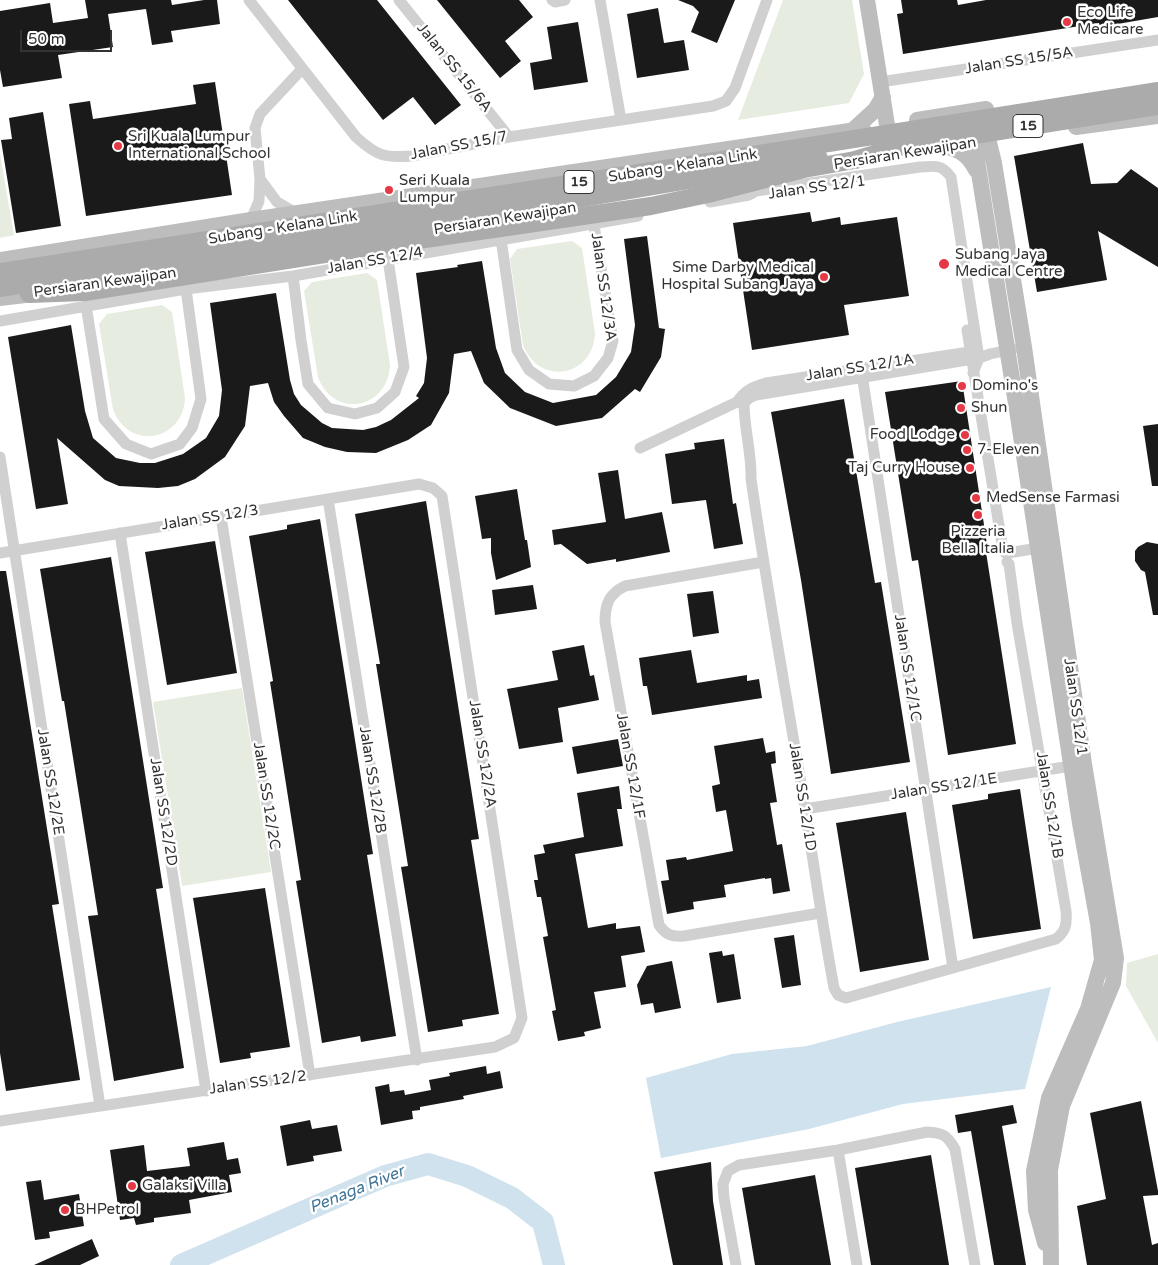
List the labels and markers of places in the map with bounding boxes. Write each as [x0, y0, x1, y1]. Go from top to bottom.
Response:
place label: Eco Life Medicare [1077, 4, 1143, 39]
marker: Eco Life Medicare [1061, 16, 1073, 28]
place label: Sri Kuala Lumpur International School [128, 128, 270, 163]
marker: Sri Kuala Lumpur International School [112, 140, 124, 152]
place label: Seri Kuala Lumpur [399, 172, 470, 207]
marker: Seri Kuala Lumpur [383, 184, 395, 196]
place label: Subang Jaya Medical Centre [955, 246, 1062, 281]
marker: Subang Jaya Medical Centre [937, 257, 951, 271]
place label: Sime Darby Medical Hospital Subang Jaya [661, 259, 814, 294]
marker: Sime Darby Medical Hospital Subang Jaya [818, 271, 830, 283]
place label: Domino's [972, 377, 1038, 395]
marker: Domino's [956, 380, 968, 392]
place label: Shun [971, 399, 1007, 417]
marker: Shun [955, 402, 967, 414]
place label: Food Lodge [870, 426, 955, 444]
marker: Food Lodge [959, 429, 971, 441]
place label: 7-Eleven [977, 441, 1039, 459]
marker: 7-Eleven [961, 444, 973, 456]
place label: Taj Curry House [848, 459, 960, 477]
marker: Taj Curry House [964, 462, 976, 474]
place label: MedSense Farmasi [986, 489, 1120, 507]
marker: MedSense Farmasi [970, 492, 982, 504]
marker: Pizzeria Bella Italia [972, 509, 984, 521]
place label: Pizzeria Bella Italia [942, 523, 1014, 558]
place label: Galaksi Villa [142, 1177, 227, 1195]
marker: Galaksi Villa [126, 1180, 138, 1192]
place label: BHPetrol [75, 1201, 139, 1219]
marker: BHPetrol [59, 1204, 71, 1216]

